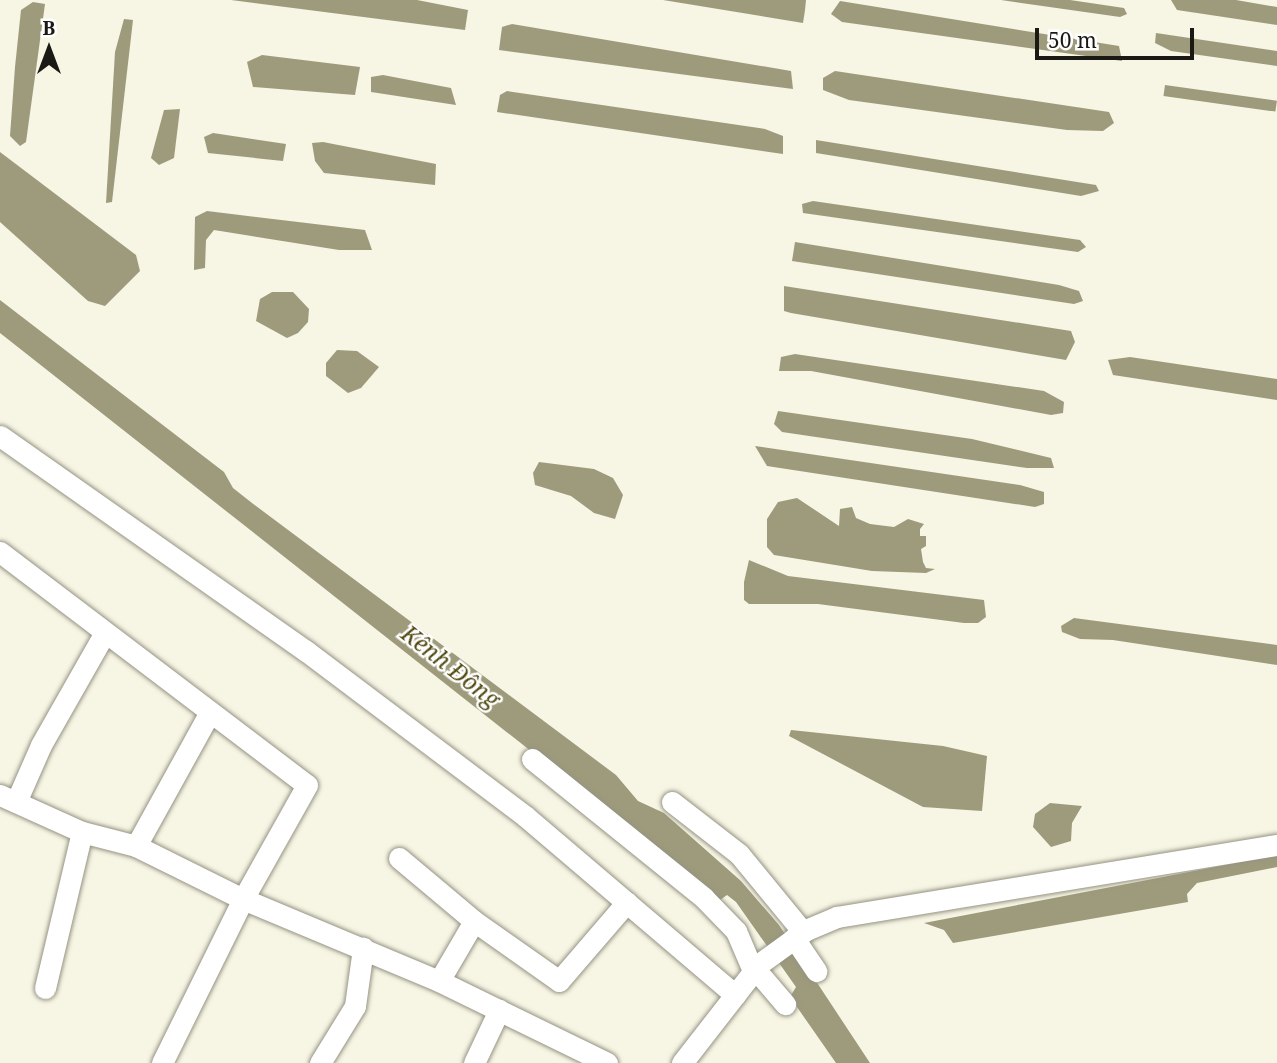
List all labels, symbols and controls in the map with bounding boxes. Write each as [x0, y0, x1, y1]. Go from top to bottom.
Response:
north arrow [14, 14, 84, 84]
scale bar [1039, 14, 1198, 58]
text: B [43, 15, 55, 41]
text: 50 m [1048, 26, 1097, 54]
water label: Kênh Đông [396, 619, 506, 713]

